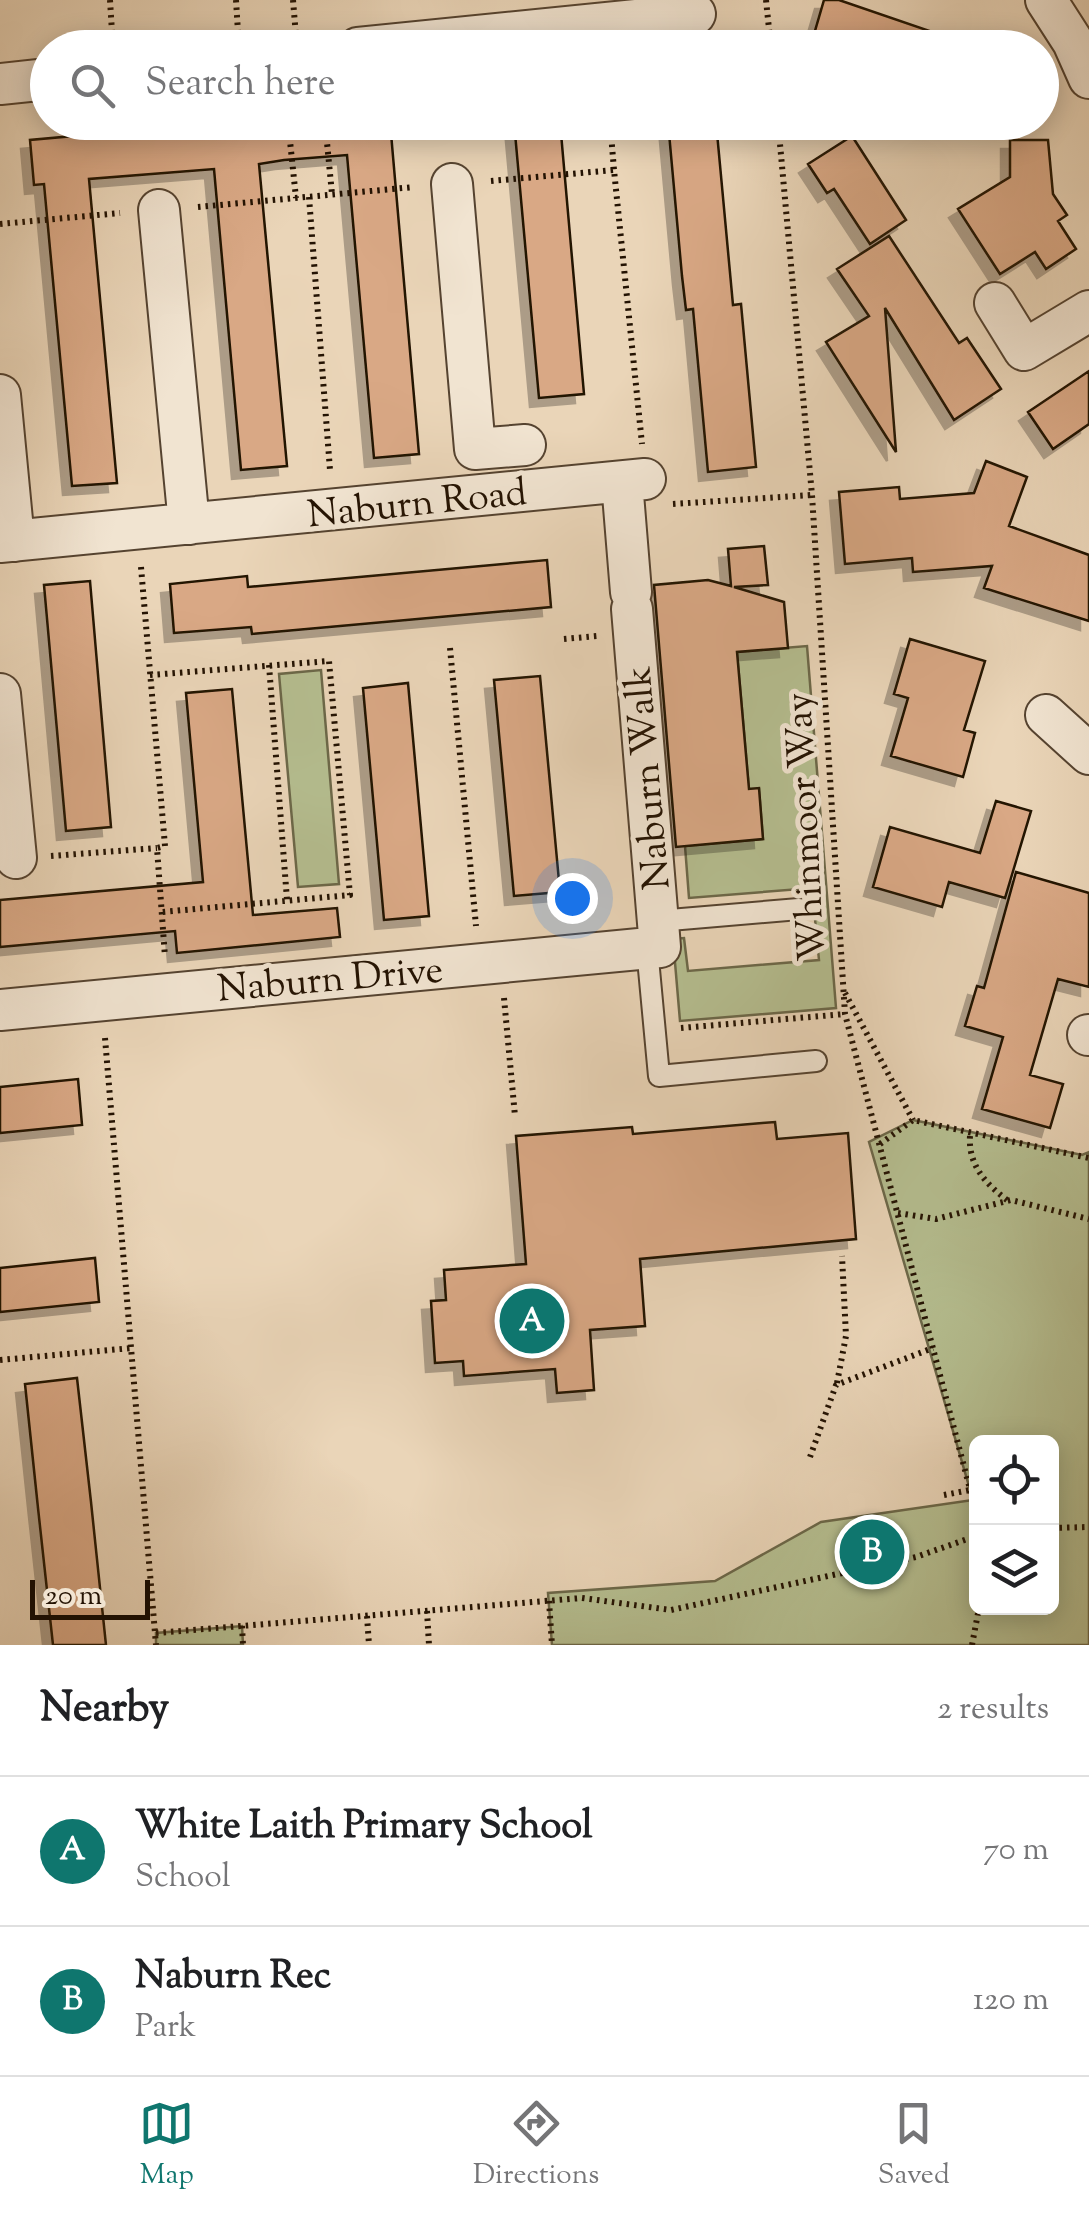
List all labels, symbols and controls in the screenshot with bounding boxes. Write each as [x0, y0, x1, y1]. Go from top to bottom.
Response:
search box [30, 30, 1059, 140]
icon: search [65, 58, 120, 113]
text: Search here [145, 58, 336, 112]
street label: Naburn Road [305, 468, 530, 544]
street label: Naburn Walk [613, 663, 687, 892]
street label: Whinmoor Way [774, 691, 842, 962]
your location [547, 873, 598, 924]
street label: Naburn Drive [215, 945, 445, 1019]
pin: A [500, 1284, 564, 1358]
map controls [969, 1435, 1059, 1615]
button: locate [969, 1435, 1059, 1525]
pin: B [840, 1514, 904, 1590]
button: layers [969, 1525, 1059, 1615]
scale bar [30, 1575, 150, 1620]
text: 20 m [45, 1577, 102, 1617]
text: Nearby [40, 1680, 169, 1740]
text: 2 results [937, 1687, 1049, 1733]
text: White Laith Primary School [135, 1801, 592, 1855]
text: A [60, 1828, 85, 1874]
text: 70 m [983, 1828, 1049, 1874]
text: School [135, 1855, 231, 1901]
text: Naburn Rec [135, 1951, 331, 2005]
text: B [62, 1978, 83, 2024]
text: 120 m [973, 1978, 1049, 2024]
text: Park [135, 2005, 196, 2051]
tab: Map [139, 2096, 194, 2196]
tab: Directions [473, 2096, 599, 2196]
tab: Saved [878, 2096, 950, 2196]

